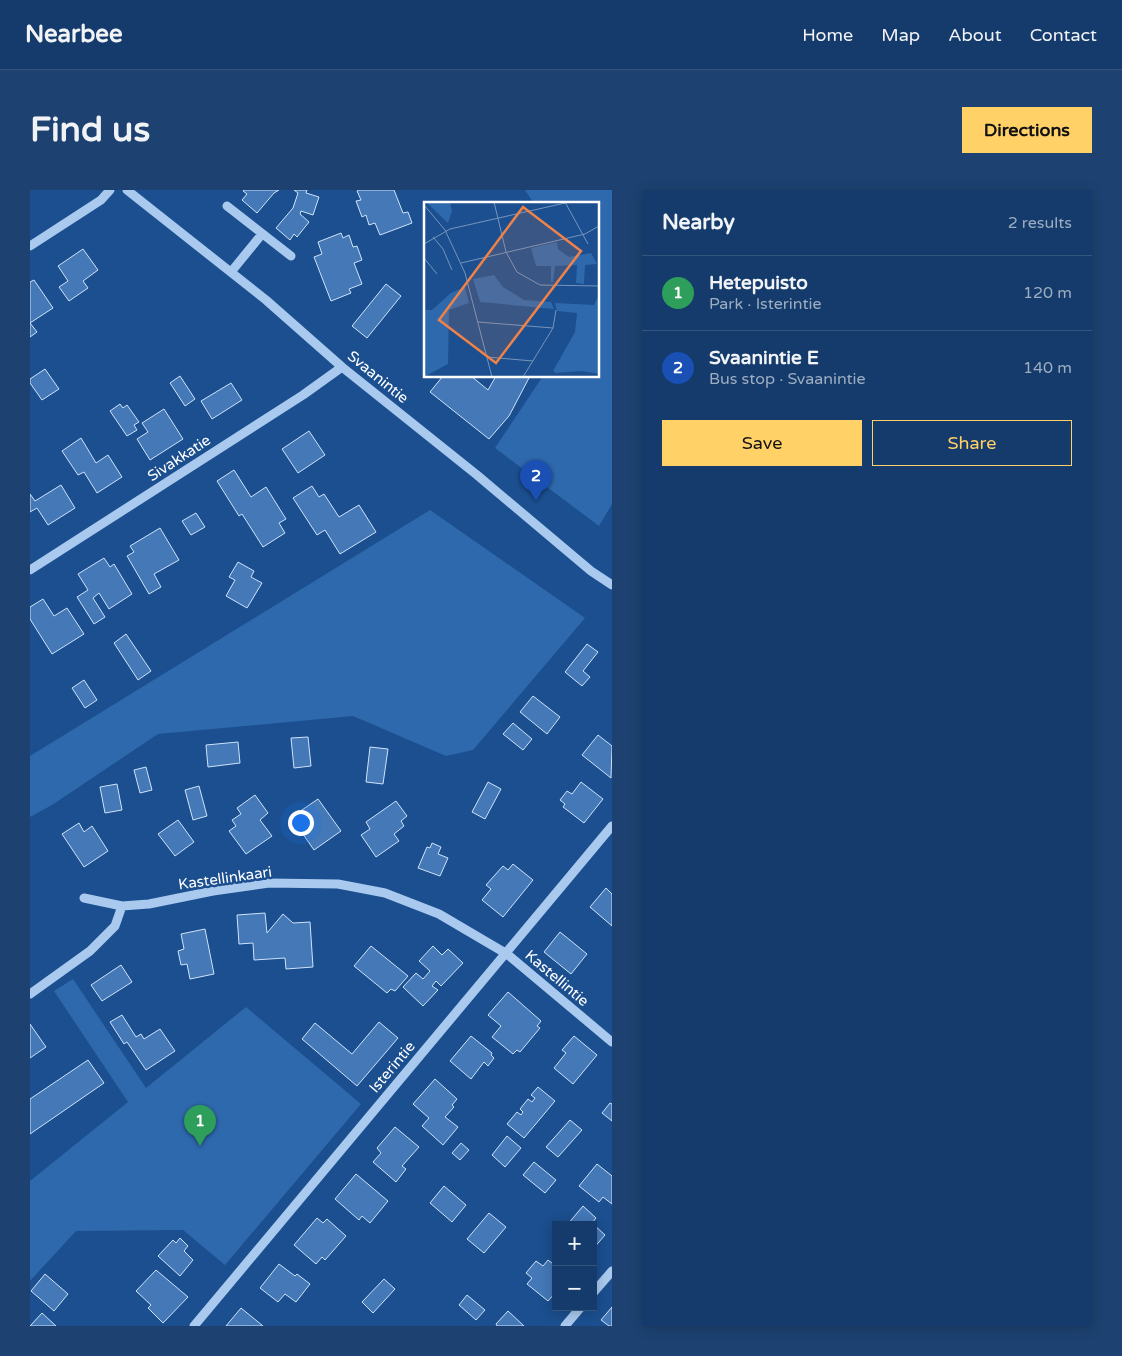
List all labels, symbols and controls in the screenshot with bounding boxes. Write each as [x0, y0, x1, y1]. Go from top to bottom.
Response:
text: Nearbee [25, 20, 123, 49]
text: Home [802, 24, 853, 46]
text: Map [881, 24, 920, 46]
text: About [948, 24, 1002, 46]
text: Contact [1030, 24, 1097, 46]
button: Directions [962, 107, 1092, 153]
text: Find us [30, 109, 150, 151]
inset map [424, 202, 600, 378]
text: Nearby [662, 210, 735, 235]
text: 2 results [1008, 213, 1072, 233]
text: Hetepuisto [709, 272, 808, 294]
text: 1 [673, 283, 683, 303]
text: 120 m [1023, 283, 1072, 303]
text: Park · Isterintie [709, 294, 822, 314]
street label: Svaanintie [344, 347, 412, 407]
text: Svaanintie E [709, 347, 819, 369]
text: 2 [673, 358, 683, 378]
text: 140 m [1023, 358, 1072, 378]
text: Bus stop · Svaanintie [709, 369, 866, 389]
button: Save [662, 420, 862, 466]
button: Share [872, 420, 1072, 466]
street label: Sivakkatie [144, 431, 214, 485]
pin: 2 [520, 460, 552, 501]
your location [288, 810, 314, 836]
street label: Kastellinkaari [177, 863, 273, 893]
street label: Kastellintie [521, 946, 593, 1010]
street label: Isterintie [365, 1038, 419, 1096]
pin: 1 [184, 1105, 216, 1146]
map controls [552, 1221, 597, 1311]
button: + [552, 1221, 597, 1266]
button: − [552, 1266, 597, 1311]

